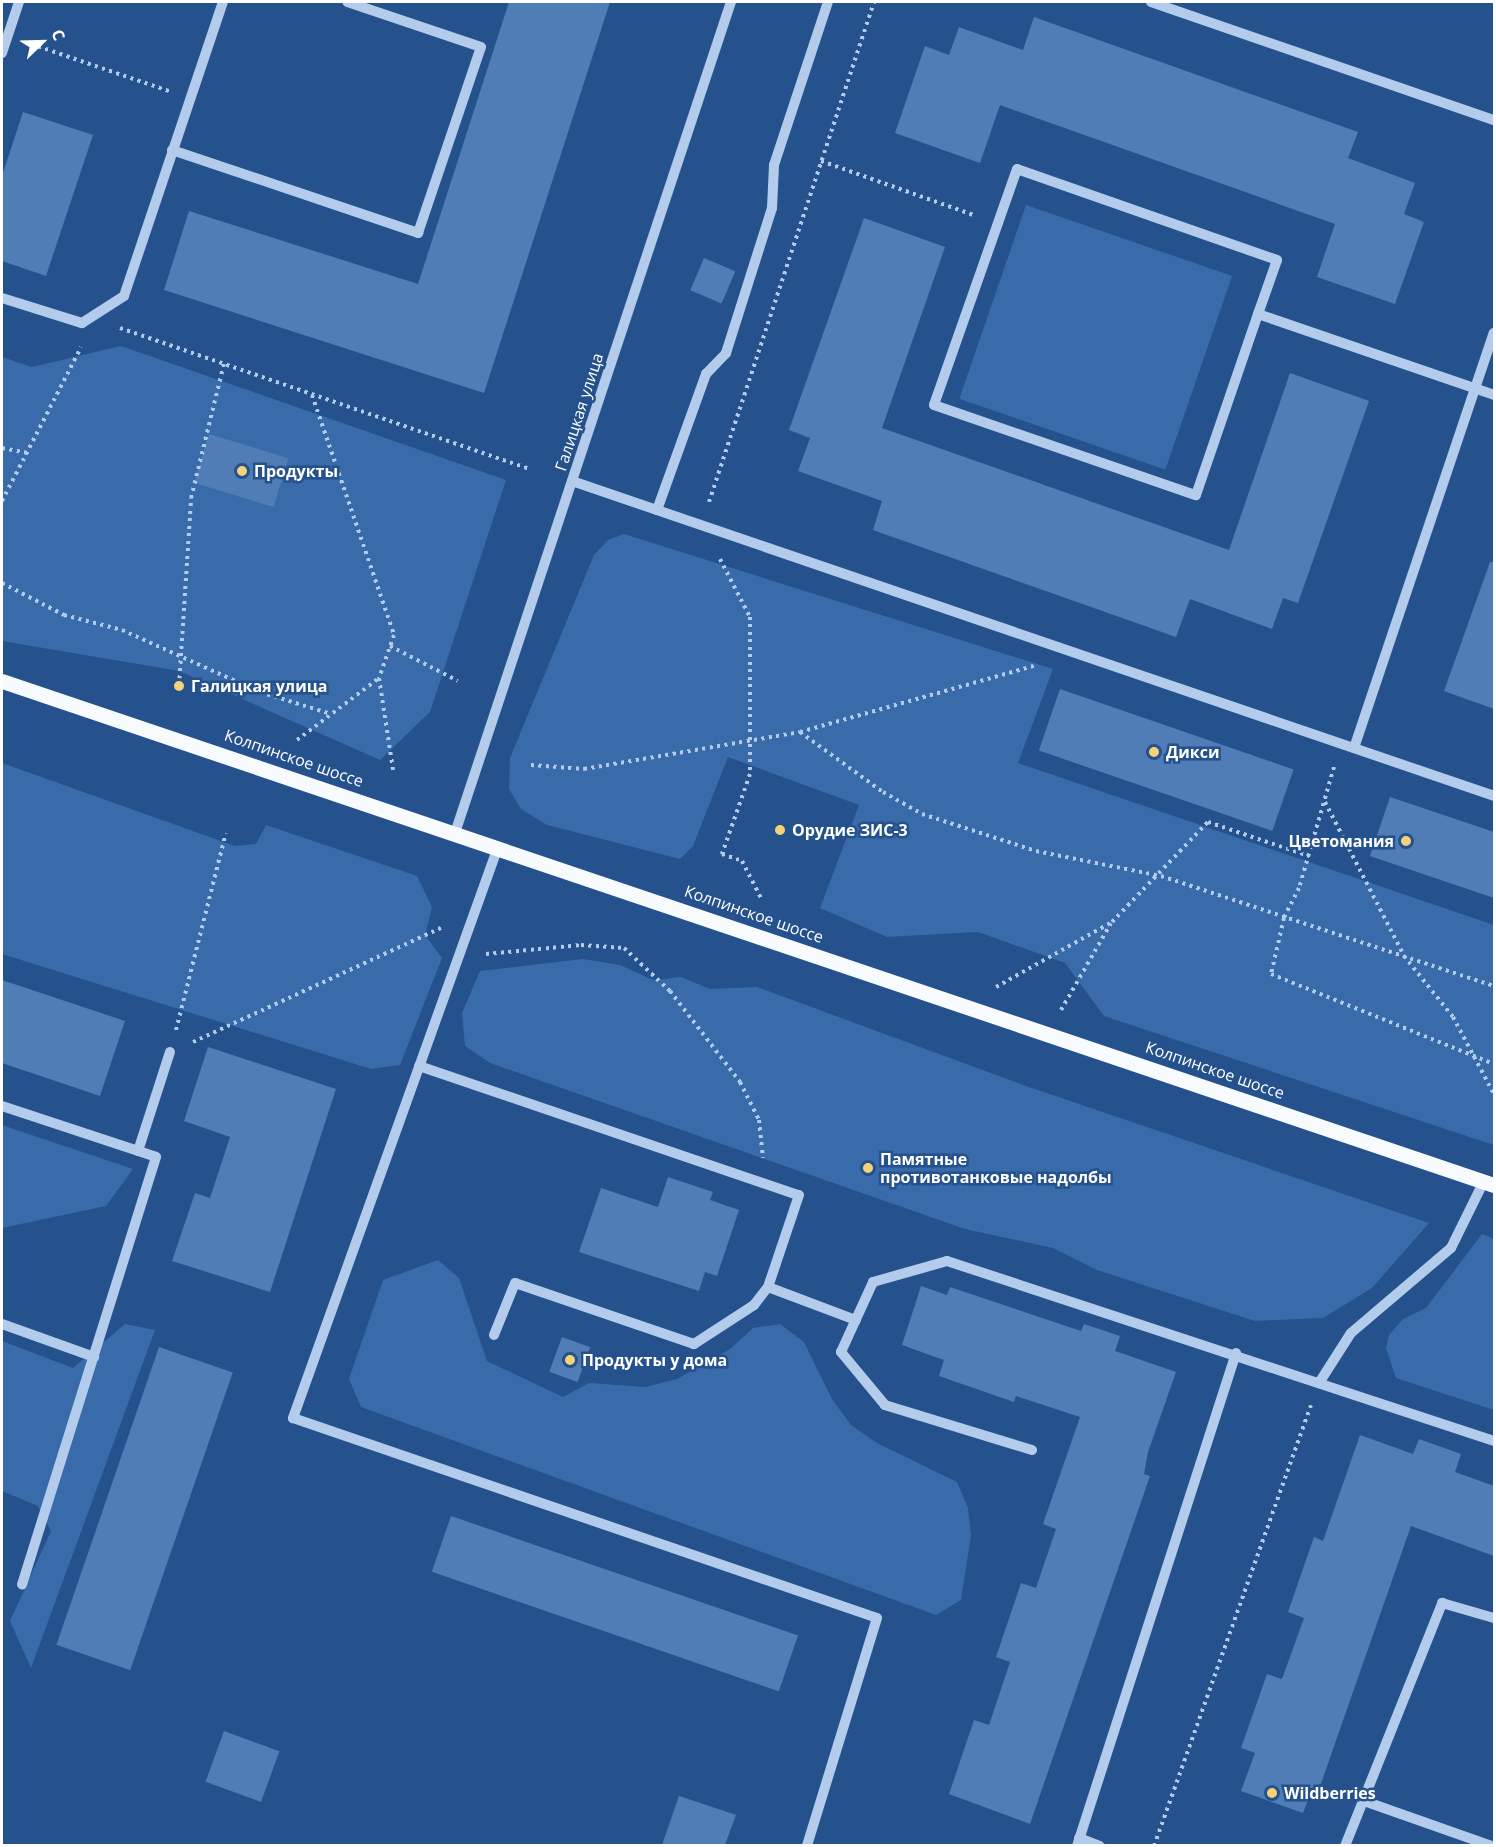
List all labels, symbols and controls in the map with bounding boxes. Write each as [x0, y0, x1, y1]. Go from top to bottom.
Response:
north arrow [12, 12, 72, 72]
text: С [46, 26, 71, 44]
street label: Галицкая улица [551, 351, 607, 473]
place label: Продукты [254, 461, 338, 481]
marker: Продукты [235, 464, 249, 478]
place label: Галицкая улица [191, 676, 327, 696]
marker: Галицкая улица [172, 679, 186, 693]
street label: Колпинское шоссе [222, 725, 366, 791]
place label: Дикси [1166, 742, 1219, 762]
marker: Дикси [1147, 745, 1161, 759]
place label: Орудие ЗИС-3 [792, 820, 908, 840]
marker: Орудие ЗИС-3 [773, 823, 787, 837]
place label: Цветомания [1288, 831, 1394, 851]
marker: Цветомания [1399, 834, 1413, 848]
street label: Колпинское шоссе [682, 881, 826, 947]
street label: Колпинское шоссе [1143, 1037, 1287, 1103]
place label: Памятные противотанковые надолбы [880, 1149, 1112, 1187]
marker: Памятные противотанковые надолбы [861, 1161, 875, 1175]
place label: Продукты у дома [582, 1350, 727, 1370]
marker: Продукты у дома [563, 1353, 577, 1367]
place label: Wildberries [1284, 1783, 1376, 1803]
marker: Wildberries [1265, 1786, 1279, 1800]

